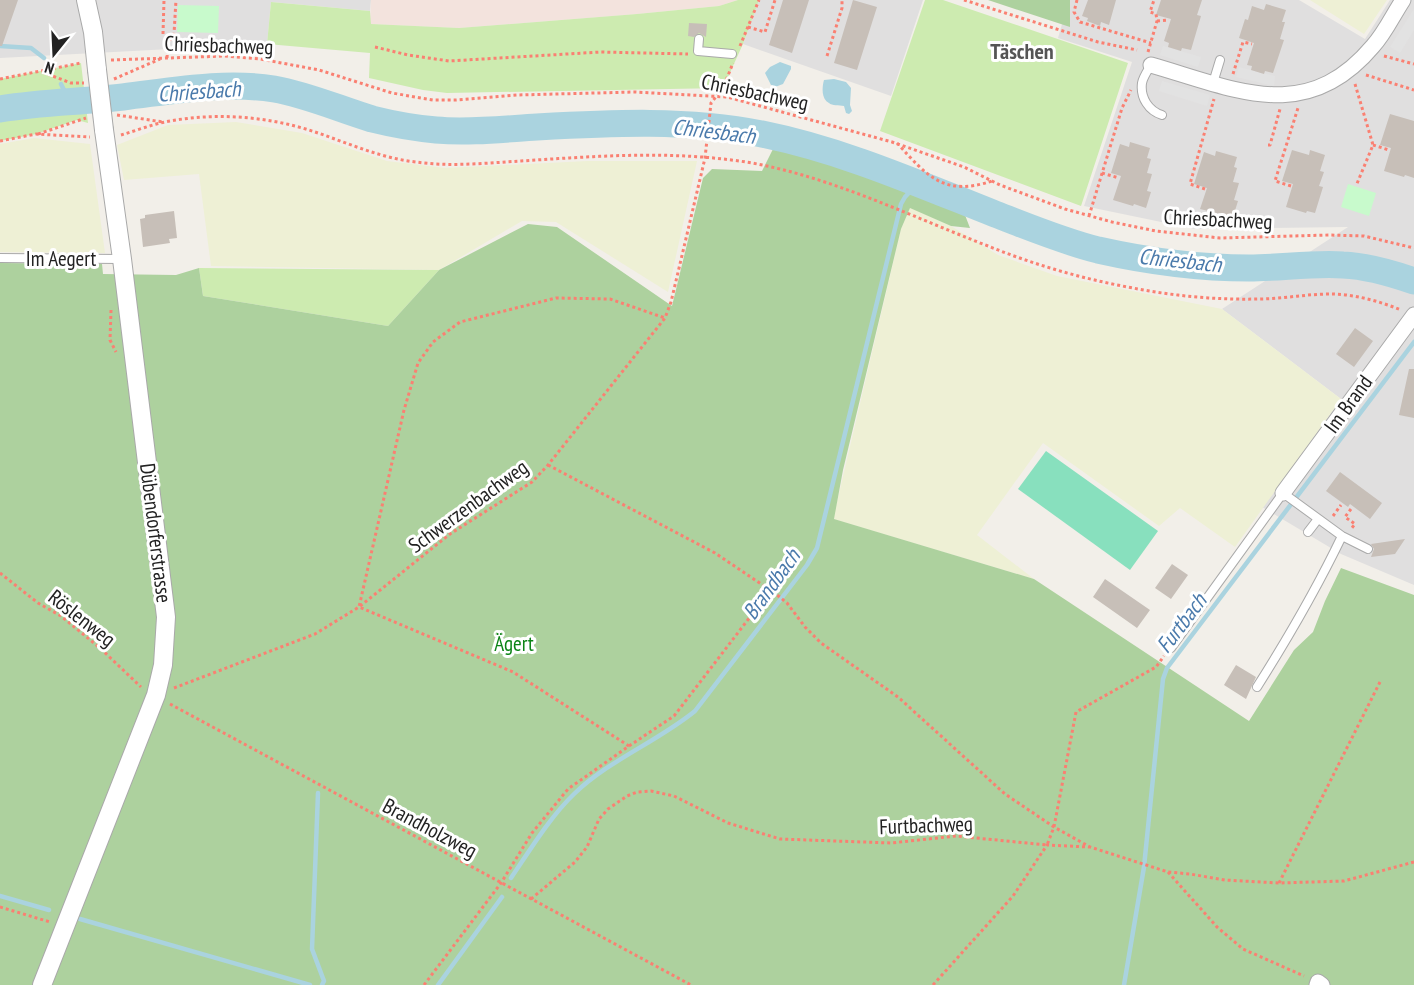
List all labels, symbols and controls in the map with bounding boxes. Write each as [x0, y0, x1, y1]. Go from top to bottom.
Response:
north arrow [24, 24, 84, 84]
street label: Chriesbachweg [164, 30, 274, 60]
district label: Täschen [990, 37, 1054, 65]
text: N [42, 57, 57, 79]
street label: Chriesbachweg [699, 67, 811, 117]
water label: Chriesbach [157, 74, 243, 108]
water label: Chriesbach [671, 112, 758, 150]
street label: Chriesbachweg [1163, 203, 1273, 235]
water label: Chriesbach [1137, 242, 1224, 278]
street label: Im Aegert [26, 245, 96, 272]
street label: Im Brand [1318, 370, 1378, 438]
street label: Schwerzenbachweg [403, 453, 533, 559]
street label: Dübendorferstrasse [134, 462, 178, 604]
water label: Brandbach [736, 542, 807, 625]
street label: Röslenweg [43, 583, 121, 653]
water label: Furtbach [1150, 587, 1213, 658]
park label: Ägert [494, 630, 534, 657]
street label: Brandholzweg [378, 792, 482, 864]
street label: Furtbachweg [879, 810, 973, 840]

